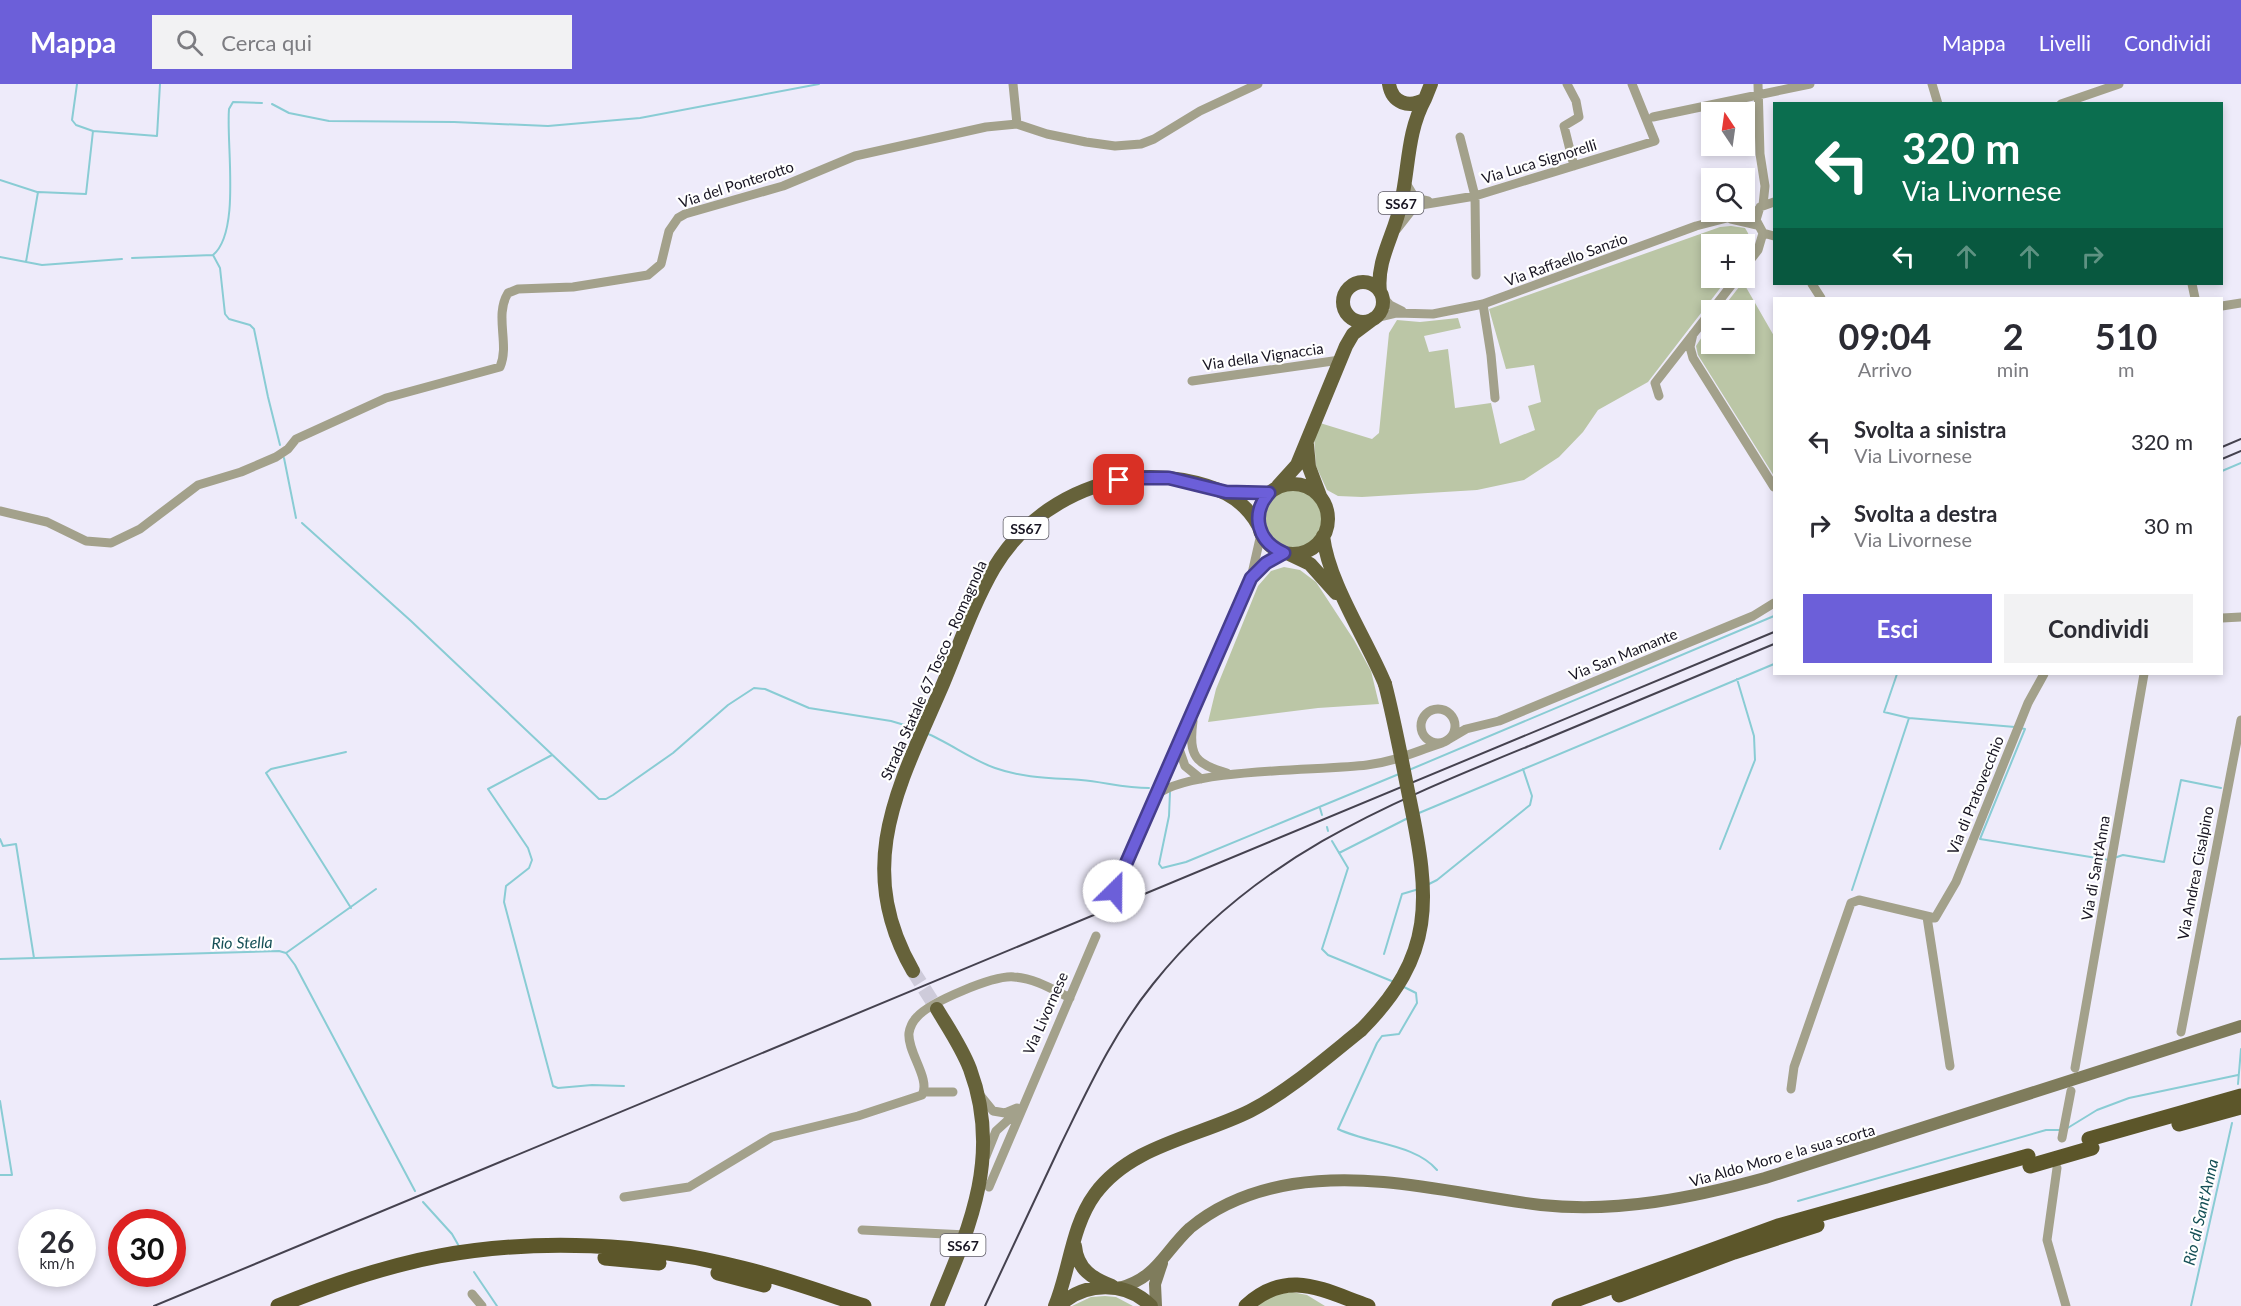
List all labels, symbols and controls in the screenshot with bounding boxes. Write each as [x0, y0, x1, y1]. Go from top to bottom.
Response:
search box [152, 15, 572, 69]
text: Mappa [30, 25, 116, 59]
icon: search [173, 26, 206, 59]
text: Cerca qui [221, 29, 312, 56]
text: Mappa [1942, 30, 2006, 55]
text: Livelli [2039, 30, 2091, 55]
text: Condividi [2124, 30, 2211, 55]
north arrow [1701, 102, 1755, 156]
map controls [1701, 102, 1755, 354]
text: 320 m [1902, 123, 2020, 173]
icon: left [1803, 126, 1881, 204]
street label: Via Luca Signorelli [1479, 135, 1599, 187]
street label: Via del Ponterotto [676, 157, 796, 211]
button: search [1701, 168, 1755, 222]
text: Via Livornese [1902, 174, 2061, 207]
road number: SS67 [1378, 192, 1424, 214]
street label: Via Raffaello Sanzio [1502, 228, 1630, 290]
button: + [1701, 234, 1755, 288]
icon: left [1887, 240, 1920, 273]
icon: ahead [1950, 240, 1983, 273]
icon: ahead [2013, 240, 2046, 273]
icon: right [2076, 240, 2109, 273]
button: − [1701, 300, 1755, 354]
text: 09:04 [1839, 314, 1931, 358]
text: 2 [2003, 314, 2024, 358]
text: 510 [2095, 314, 2157, 358]
street label: Via della Vignaccia [1201, 339, 1325, 373]
text: Arrivo [1858, 357, 1912, 381]
text: min [1997, 357, 2029, 381]
text: m [2118, 357, 2134, 381]
text: Svolta a sinistra [1854, 416, 2006, 443]
icon: left [1803, 425, 1836, 458]
text: 320 m [2131, 428, 2193, 455]
text: Via Livornese [1854, 443, 1972, 467]
pin [1093, 454, 1144, 505]
icon: arrive [1102, 463, 1135, 496]
text: Svolta a destra [1854, 500, 1997, 527]
icon: right [1803, 509, 1836, 542]
text: 30 m [2144, 512, 2193, 539]
road number: SS67 [1004, 517, 1048, 539]
text: Via Livornese [1854, 527, 1972, 551]
street label: Strada Statale 67 Tosco - Romagnola [876, 557, 990, 783]
button: Esci [1803, 594, 1992, 663]
button: Condividi [2004, 594, 2193, 663]
street label: Via San Mamante [1566, 624, 1680, 684]
street label: Via di Pratovecchio [1943, 733, 2007, 857]
street label: Via Andrea Cisalpino [2173, 805, 2217, 941]
street label: Via di Sant'Anna [2077, 814, 2113, 922]
position arrow [1082, 859, 1146, 923]
water label: Rio Stella [211, 932, 273, 952]
street label: Via Livornese [1019, 969, 1071, 1057]
street label: Via Aldo Moro e la sua scorta [1687, 1120, 1877, 1190]
water label: Rio di Sant'Anna [2179, 1157, 2221, 1267]
speed limit sign: 30 [108, 1209, 186, 1287]
text: 26 [40, 1223, 74, 1259]
road number: SS67 [940, 1234, 986, 1256]
text: km/h [39, 1254, 75, 1272]

